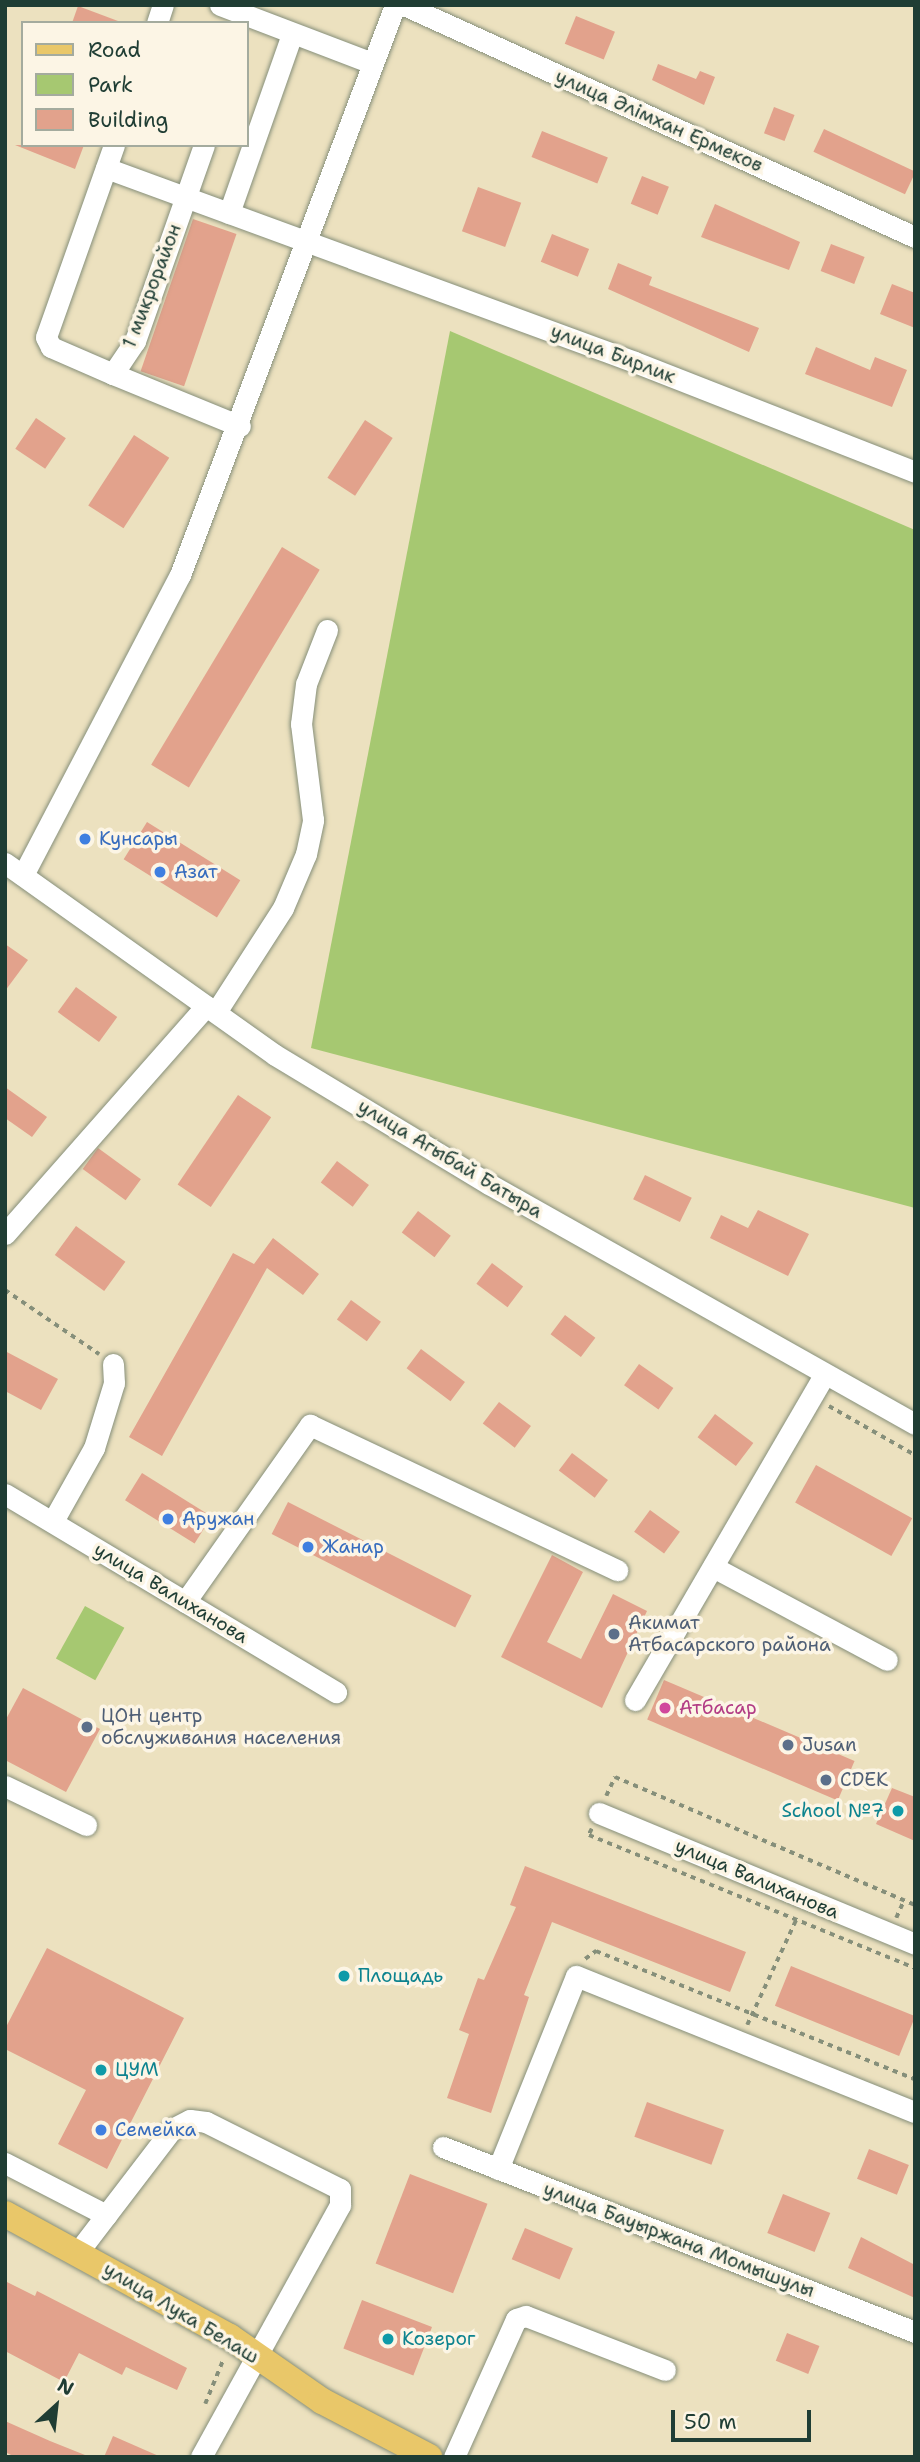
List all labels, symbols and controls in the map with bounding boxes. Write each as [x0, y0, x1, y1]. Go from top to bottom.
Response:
legend [21, 21, 248, 147]
text: Road [88, 36, 141, 64]
street label: улица Әлімхан Ермеков [552, 65, 766, 177]
text: Park [88, 71, 133, 99]
text: Building [88, 106, 168, 134]
street label: 1 микрорайон [118, 221, 186, 351]
street label: улица Бирлик [547, 320, 679, 388]
place label: Кунсары [99, 828, 178, 850]
marker: Кунсары [77, 831, 93, 847]
place label: Азат [174, 861, 218, 883]
marker: Азат [152, 864, 168, 880]
street label: улица Агыбай Батыра [354, 1095, 546, 1223]
place label: Аружан [182, 1508, 254, 1530]
marker: Аружан [160, 1511, 176, 1527]
place label: Жанар [322, 1536, 384, 1558]
street label: улица Валиханова [90, 1538, 252, 1648]
marker: Жанар [300, 1539, 316, 1555]
place label: Акимат Атбасарского района [628, 1612, 831, 1656]
marker: Акимат Атбасарского района [606, 1626, 622, 1642]
place label: Атбасар [679, 1697, 757, 1719]
marker: Атбасар [657, 1700, 673, 1716]
place label: ЦОН центр обслуживания населения [101, 1705, 341, 1749]
marker: ЦОН центр обслуживания населения [79, 1719, 95, 1735]
place label: Jusan [802, 1734, 857, 1756]
marker: Jusan [780, 1737, 796, 1753]
place label: CDEK [840, 1769, 888, 1791]
marker: CDEK [818, 1772, 834, 1788]
place label: School №7 [781, 1800, 884, 1822]
marker: School №7 [890, 1803, 906, 1819]
street label: улица Валиханова [672, 1834, 842, 1924]
place label: Площадь [358, 1965, 443, 1987]
marker: Площадь [336, 1968, 352, 1984]
place label: ЦУМ [115, 2059, 159, 2081]
marker: ЦУМ [93, 2062, 109, 2078]
place label: Семейка [115, 2119, 196, 2141]
marker: Семейка [93, 2122, 109, 2138]
street label: улица Бауыржана Момышулы [540, 2178, 818, 2302]
street label: улица Лука Белаш [99, 2258, 263, 2368]
place label: Козерог [402, 2328, 475, 2350]
marker: Козерог [380, 2331, 396, 2347]
north arrow [21, 2371, 91, 2441]
text: N [53, 2372, 78, 2401]
scale bar [675, 2396, 815, 2440]
text: 50 m [684, 2408, 737, 2436]

